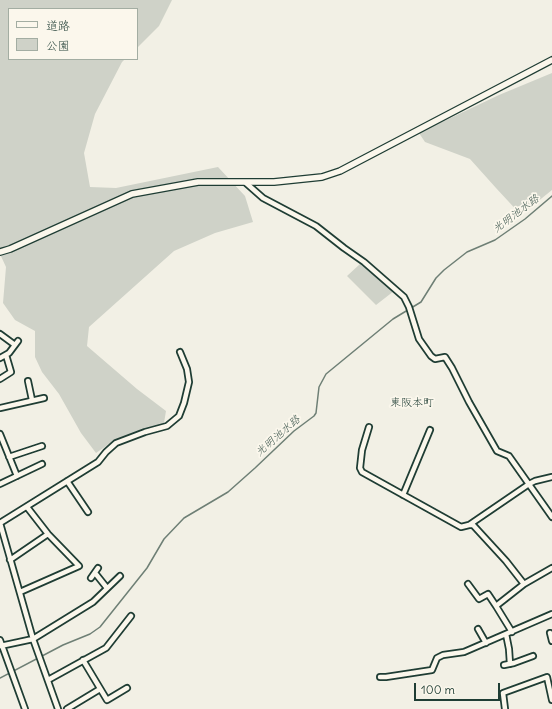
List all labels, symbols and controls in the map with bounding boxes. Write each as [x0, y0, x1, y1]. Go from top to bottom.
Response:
legend [8, 8, 138, 60]
text: 道路 [46, 18, 70, 33]
text: 公園 [46, 38, 70, 53]
water label: 光明池水路 [490, 192, 542, 236]
district label: 東阪本町 [390, 396, 434, 410]
water label: 光明池水路 [253, 413, 303, 459]
scale bar [416, 675, 502, 701]
text: 100 m [421, 682, 455, 697]

